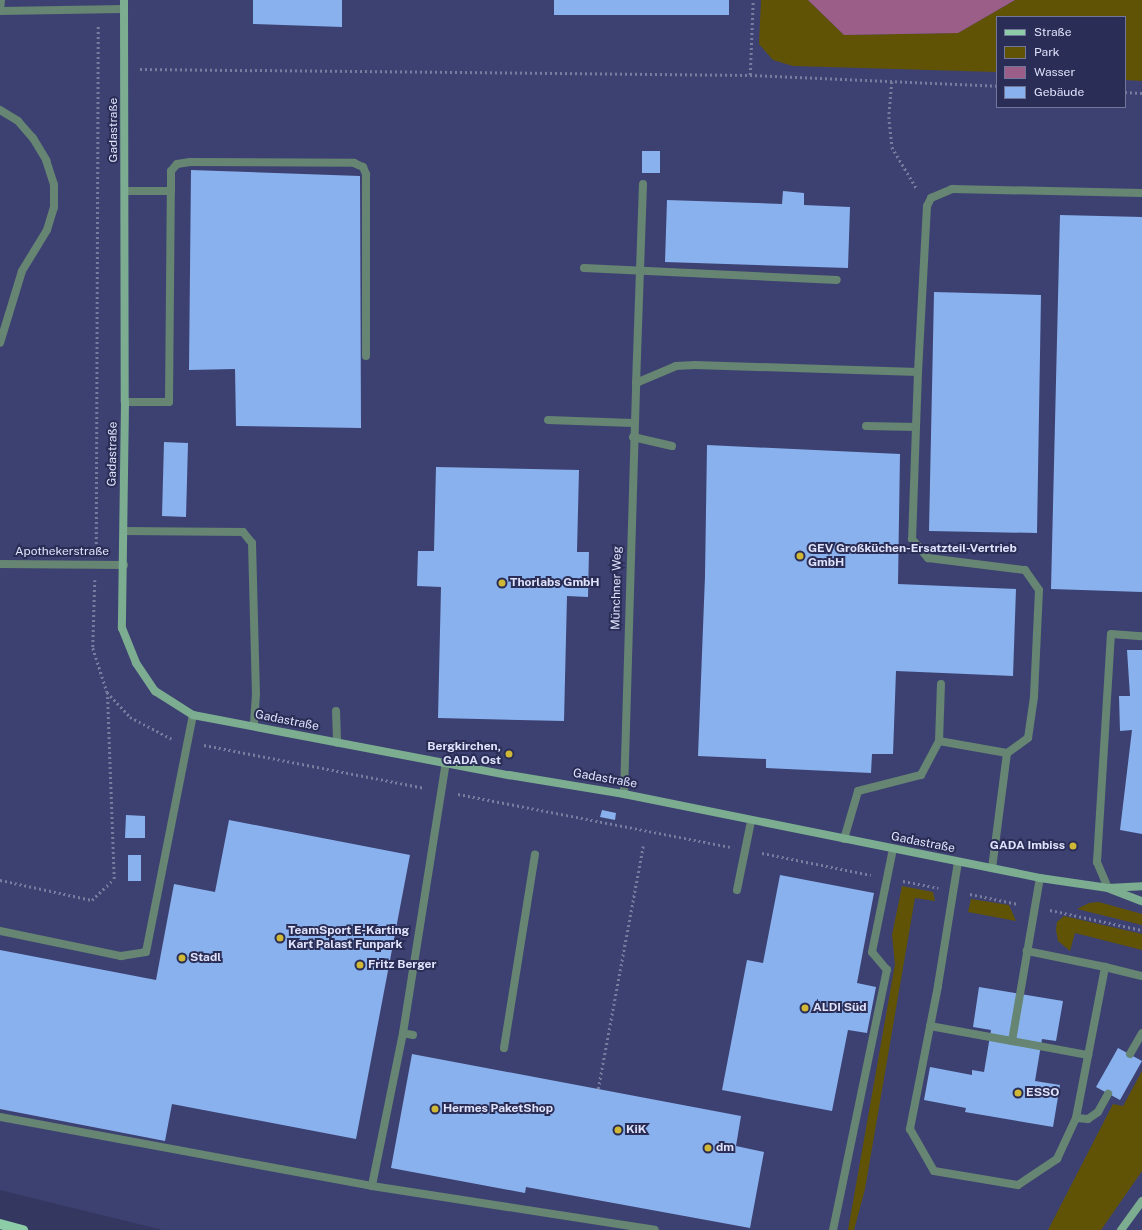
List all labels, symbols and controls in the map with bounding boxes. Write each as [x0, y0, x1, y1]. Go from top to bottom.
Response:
legend [996, 16, 1126, 108]
text: Straße [1034, 25, 1071, 39]
text: Park [1034, 45, 1060, 59]
text: Wasser [1034, 65, 1075, 79]
text: Gebäude [1034, 85, 1084, 99]
street label: Gadastraße [107, 98, 121, 162]
street label: Gadastraße [105, 422, 121, 486]
place label: GEV Großküchen-Ersatzteil-Vertrieb GmbH [808, 542, 1017, 570]
street label: Apothekerstraße [15, 545, 109, 559]
street label: Münchner Weg [609, 546, 625, 630]
marker: GEV Großküchen-Ersatzteil-Vertrieb GmbH [795, 551, 805, 561]
place label: Thorlabs GmbH [510, 576, 600, 590]
marker: Thorlabs GmbH [497, 578, 507, 588]
street label: Gadastraße [254, 708, 320, 734]
place label: Bergkirchen, GADA Ost [427, 740, 501, 768]
marker: Bergkirchen, GADA Ost [504, 749, 514, 759]
street label: Gadastraße [572, 766, 638, 792]
street label: Gadastraße [890, 830, 956, 856]
place label: GADA Imbiss [990, 839, 1065, 853]
marker: GADA Imbiss [1068, 841, 1078, 851]
place label: TeamSport E-Karting Kart Palast Funpark [288, 924, 409, 952]
marker: TeamSport E-Karting Kart Palast Funpark [275, 933, 285, 943]
place label: Stadl [190, 951, 221, 965]
marker: Stadl [177, 953, 187, 963]
place label: Fritz Berger [368, 958, 436, 972]
marker: Fritz Berger [355, 960, 365, 970]
place label: ALDI Süd [813, 1001, 866, 1015]
marker: ALDI Süd [800, 1003, 810, 1013]
place label: ESSO [1026, 1086, 1059, 1100]
marker: ESSO [1013, 1088, 1023, 1098]
place label: Hermes PaketShop [443, 1102, 553, 1116]
marker: Hermes PaketShop [430, 1104, 440, 1114]
place label: KiK [626, 1123, 646, 1137]
marker: KiK [613, 1125, 623, 1135]
place label: dm [716, 1141, 734, 1155]
marker: dm [703, 1143, 713, 1153]

